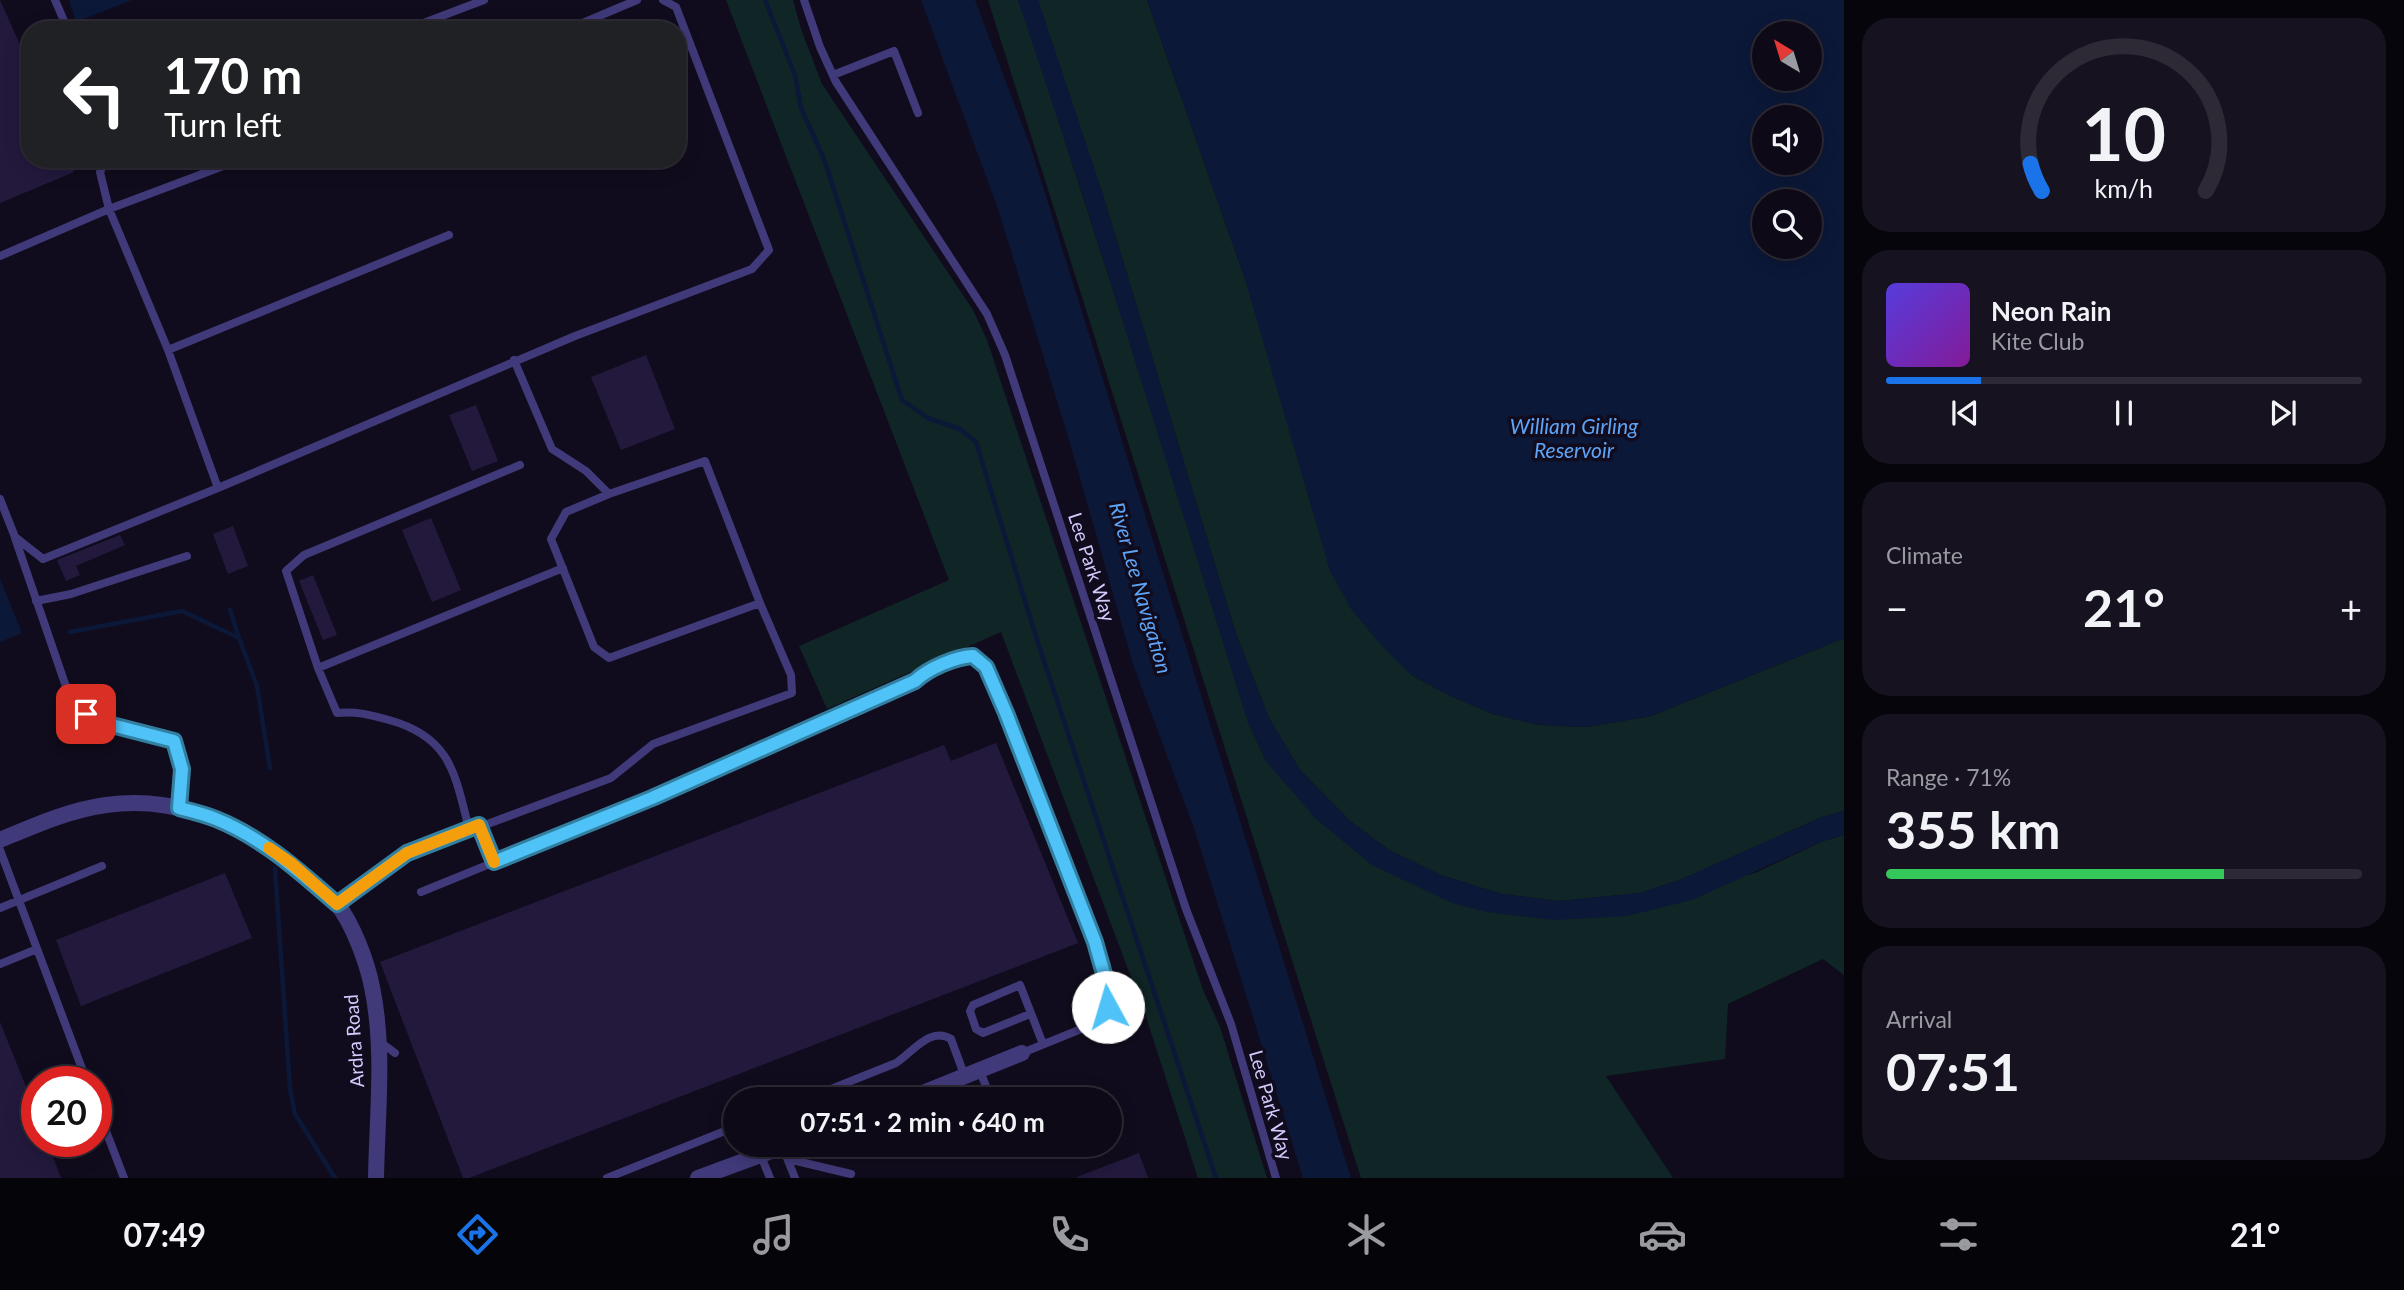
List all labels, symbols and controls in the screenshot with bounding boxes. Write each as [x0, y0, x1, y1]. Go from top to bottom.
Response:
north arrow [1752, 21, 1822, 91]
map controls [1752, 21, 1822, 259]
text: 170 m [164, 46, 302, 104]
icon: left [49, 49, 140, 140]
text: 10 [2082, 89, 2166, 177]
text: Turn left [164, 105, 281, 144]
button: sound [1752, 105, 1822, 175]
text: km/h [2095, 173, 2153, 203]
button: search [1752, 189, 1822, 259]
text: Neon Rain [1991, 295, 2111, 327]
text: Kite Club [1991, 327, 2084, 355]
icon: previous [1946, 394, 1984, 432]
icon: pause [2105, 394, 2143, 432]
icon: next [2264, 394, 2302, 432]
water label: William Girling Reservoir [1510, 413, 1639, 462]
water label: River Lee Navigation [1105, 499, 1178, 676]
street label: Lee Park Way [1064, 509, 1121, 624]
text: Climate [1886, 541, 1963, 569]
text: 21° [2083, 576, 2165, 638]
text: − [1886, 585, 1908, 631]
text: + [2340, 585, 2362, 631]
pin [56, 684, 116, 744]
icon: arrive [67, 695, 105, 733]
text: Range · 71% [1886, 763, 2011, 791]
text: 355 km [1886, 798, 2060, 860]
position arrow [1071, 970, 1145, 1044]
street label: Ardra Road [339, 994, 368, 1088]
text: Arrival [1886, 1005, 1952, 1033]
text: 07:51 [1886, 1040, 2020, 1102]
street label: Lee Park Way [1245, 1047, 1298, 1163]
speed limit sign: 20 [21, 1066, 112, 1157]
text: 07:51 · 2 min · 640 m [800, 1106, 1045, 1138]
icon: directions [453, 1210, 502, 1259]
icon: music [749, 1210, 798, 1259]
icon: phone [1045, 1210, 1094, 1259]
icon: climate [1342, 1210, 1391, 1259]
icon: car [1638, 1210, 1687, 1259]
icon: filters [1934, 1210, 1983, 1259]
text: 07:49 [124, 1215, 206, 1254]
text: 21° [2230, 1215, 2280, 1254]

